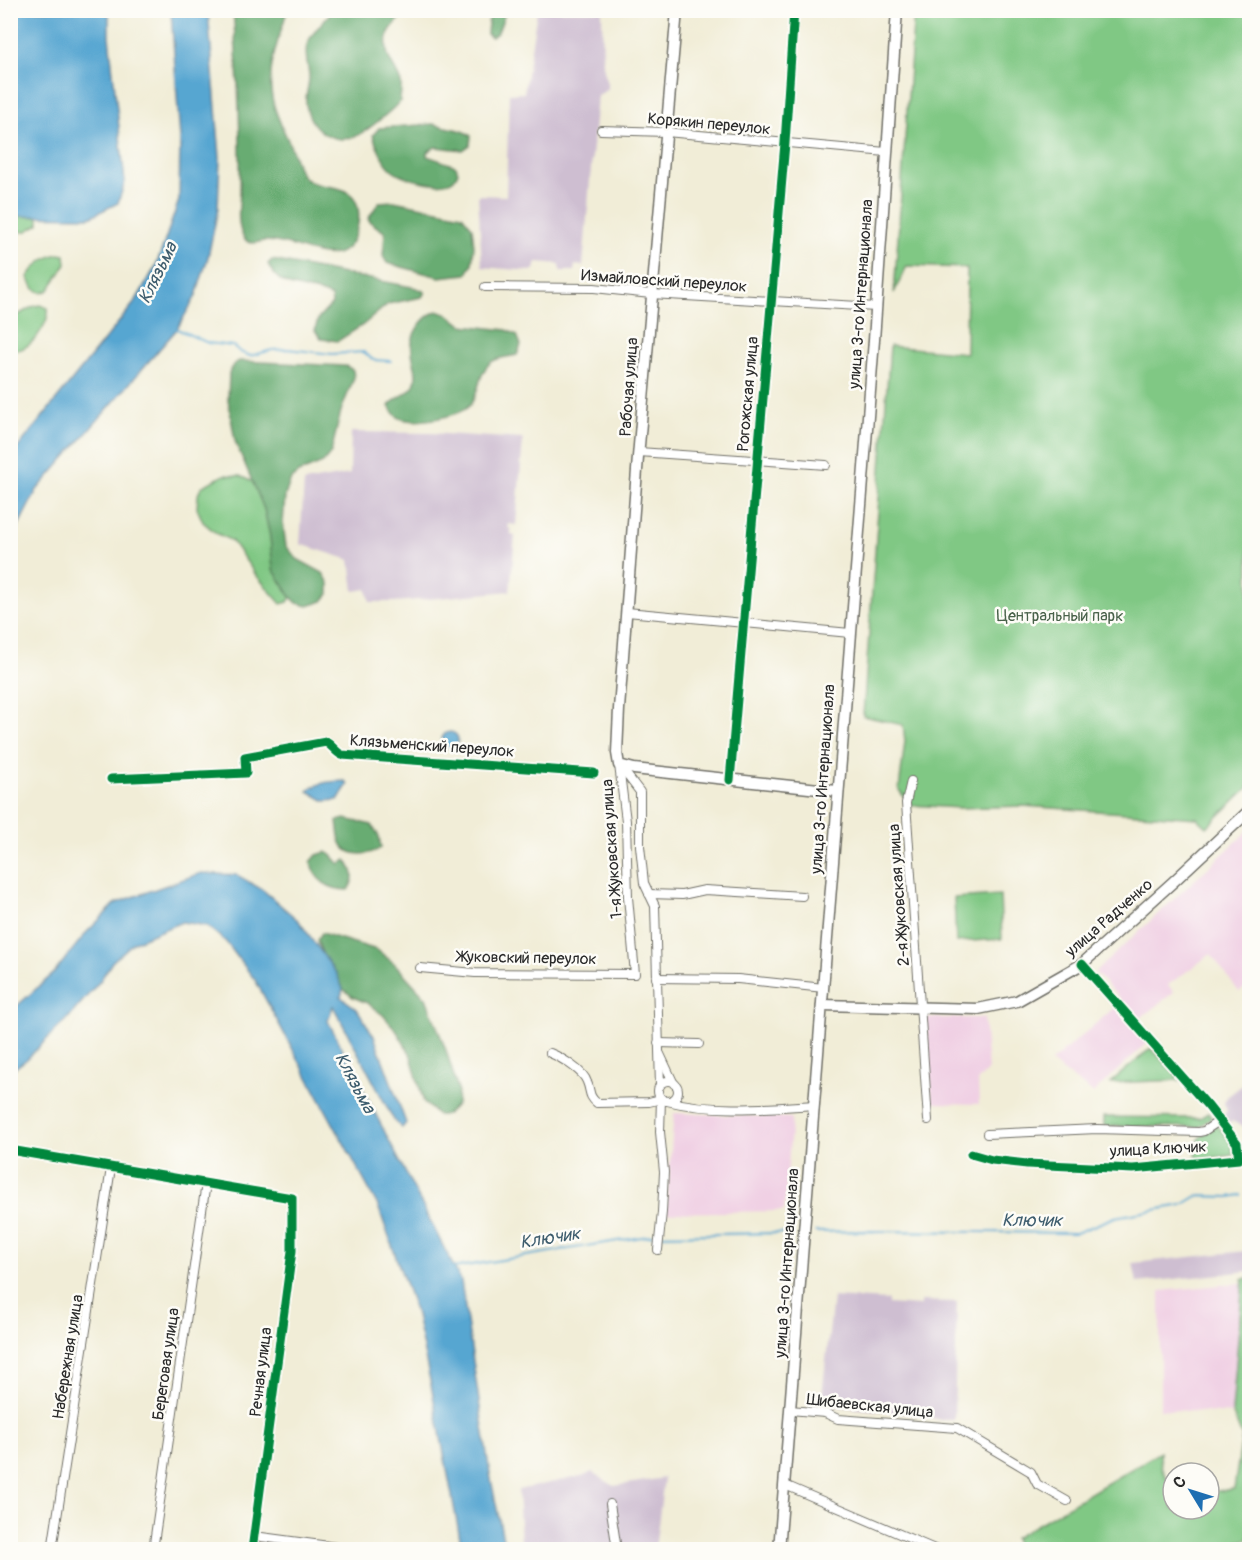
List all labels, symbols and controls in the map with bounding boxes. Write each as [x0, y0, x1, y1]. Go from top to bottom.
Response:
street label: Корякин переулок [647, 109, 771, 139]
street label: улица 3-го Интернационала [844, 198, 878, 391]
water label: Клязьма [133, 237, 183, 307]
street label: Измайловский переулок [580, 265, 748, 297]
street label: Рогожская улица [733, 336, 763, 452]
street label: Рабочая улица [616, 337, 642, 437]
park label: Центральный парк [997, 606, 1123, 626]
street label: улица 3-го Интернационала [806, 683, 840, 876]
street label: Клязьменский переулок [349, 730, 515, 762]
street label: 1-я Жуковская улица [597, 779, 627, 919]
street label: 2-я Жуковская улица [884, 823, 914, 967]
street label: улица Радченко [1061, 874, 1157, 962]
street label: Жуковский переулок [454, 947, 597, 969]
water label: Клязьма [329, 1049, 381, 1119]
street label: улица Ключик [1108, 1136, 1207, 1162]
street label: улица 3-го Интернационала [770, 1167, 804, 1360]
water label: Ключик [1002, 1209, 1064, 1232]
water label: Ключик [518, 1222, 583, 1254]
street label: Набережная улица [48, 1293, 88, 1421]
street label: Береговая улица [148, 1307, 184, 1421]
street label: Речная улица [246, 1326, 276, 1418]
street label: Шибаевская улица [806, 1389, 934, 1423]
north arrow [1161, 1461, 1221, 1521]
text: С [1169, 1472, 1191, 1492]

